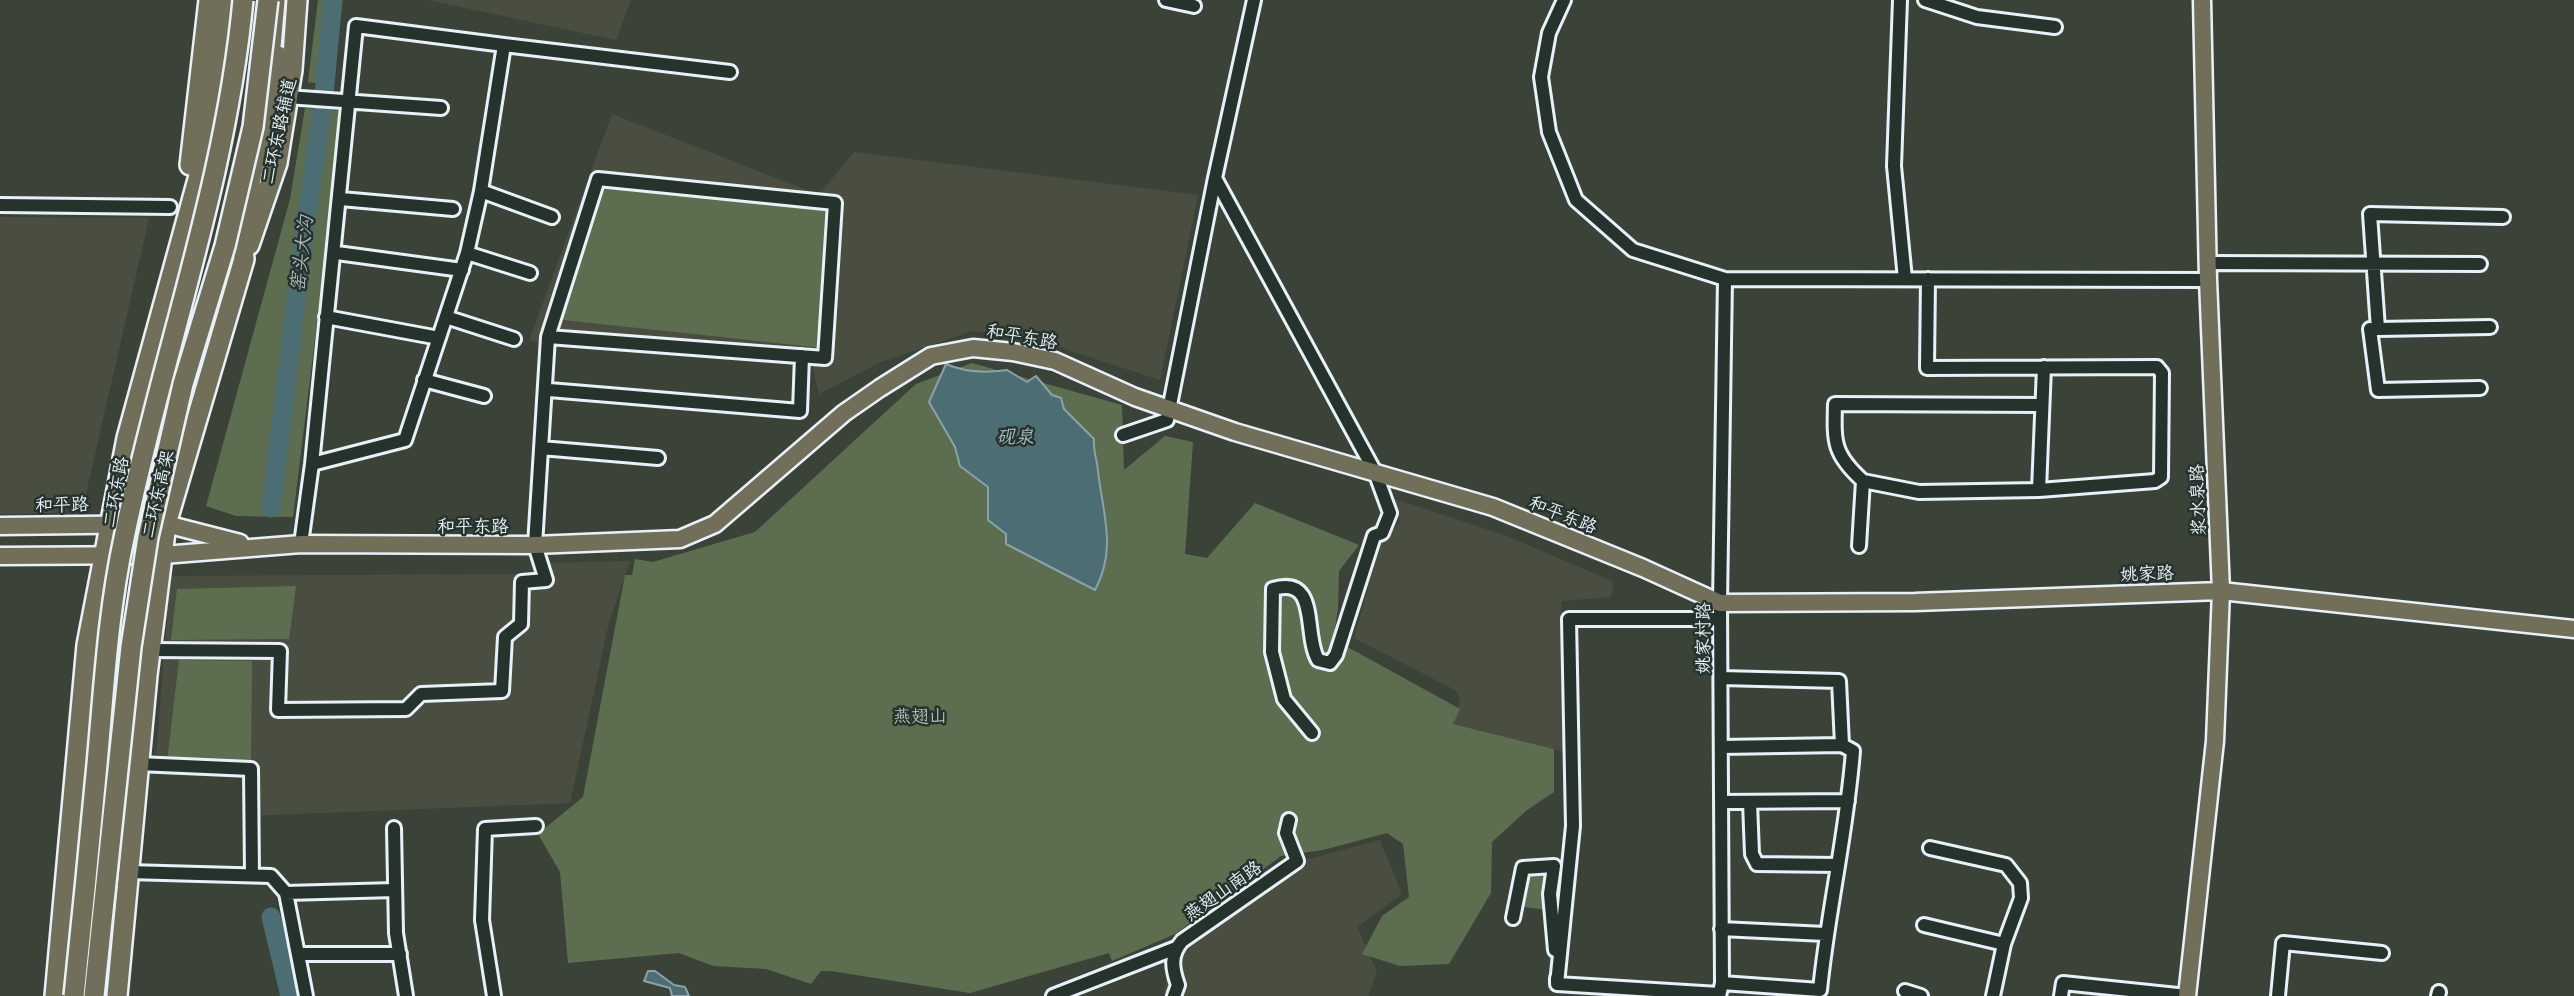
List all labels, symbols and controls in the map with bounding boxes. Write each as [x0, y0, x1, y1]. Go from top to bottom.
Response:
street label: 二环东路辅道 [257, 76, 301, 186]
water label: 窑头大沟 [286, 215, 318, 293]
street label: 和平东路 [985, 320, 1059, 354]
water label: 砚泉 [996, 426, 1034, 448]
street label: 二环东高架 [137, 448, 179, 540]
street label: 二环东路 [99, 455, 133, 529]
street label: 浆水泉路 [2186, 464, 2210, 536]
street label: 和平东路 [1526, 492, 1600, 538]
street label: 和平路 [35, 494, 89, 516]
street label: 和平东路 [437, 515, 509, 537]
street label: 姚家路 [2120, 562, 2174, 586]
street label: 姚家村路 [1692, 602, 1714, 674]
park label: 燕翅山 [893, 705, 947, 727]
street label: 燕翅山南路 [1180, 856, 1266, 926]

